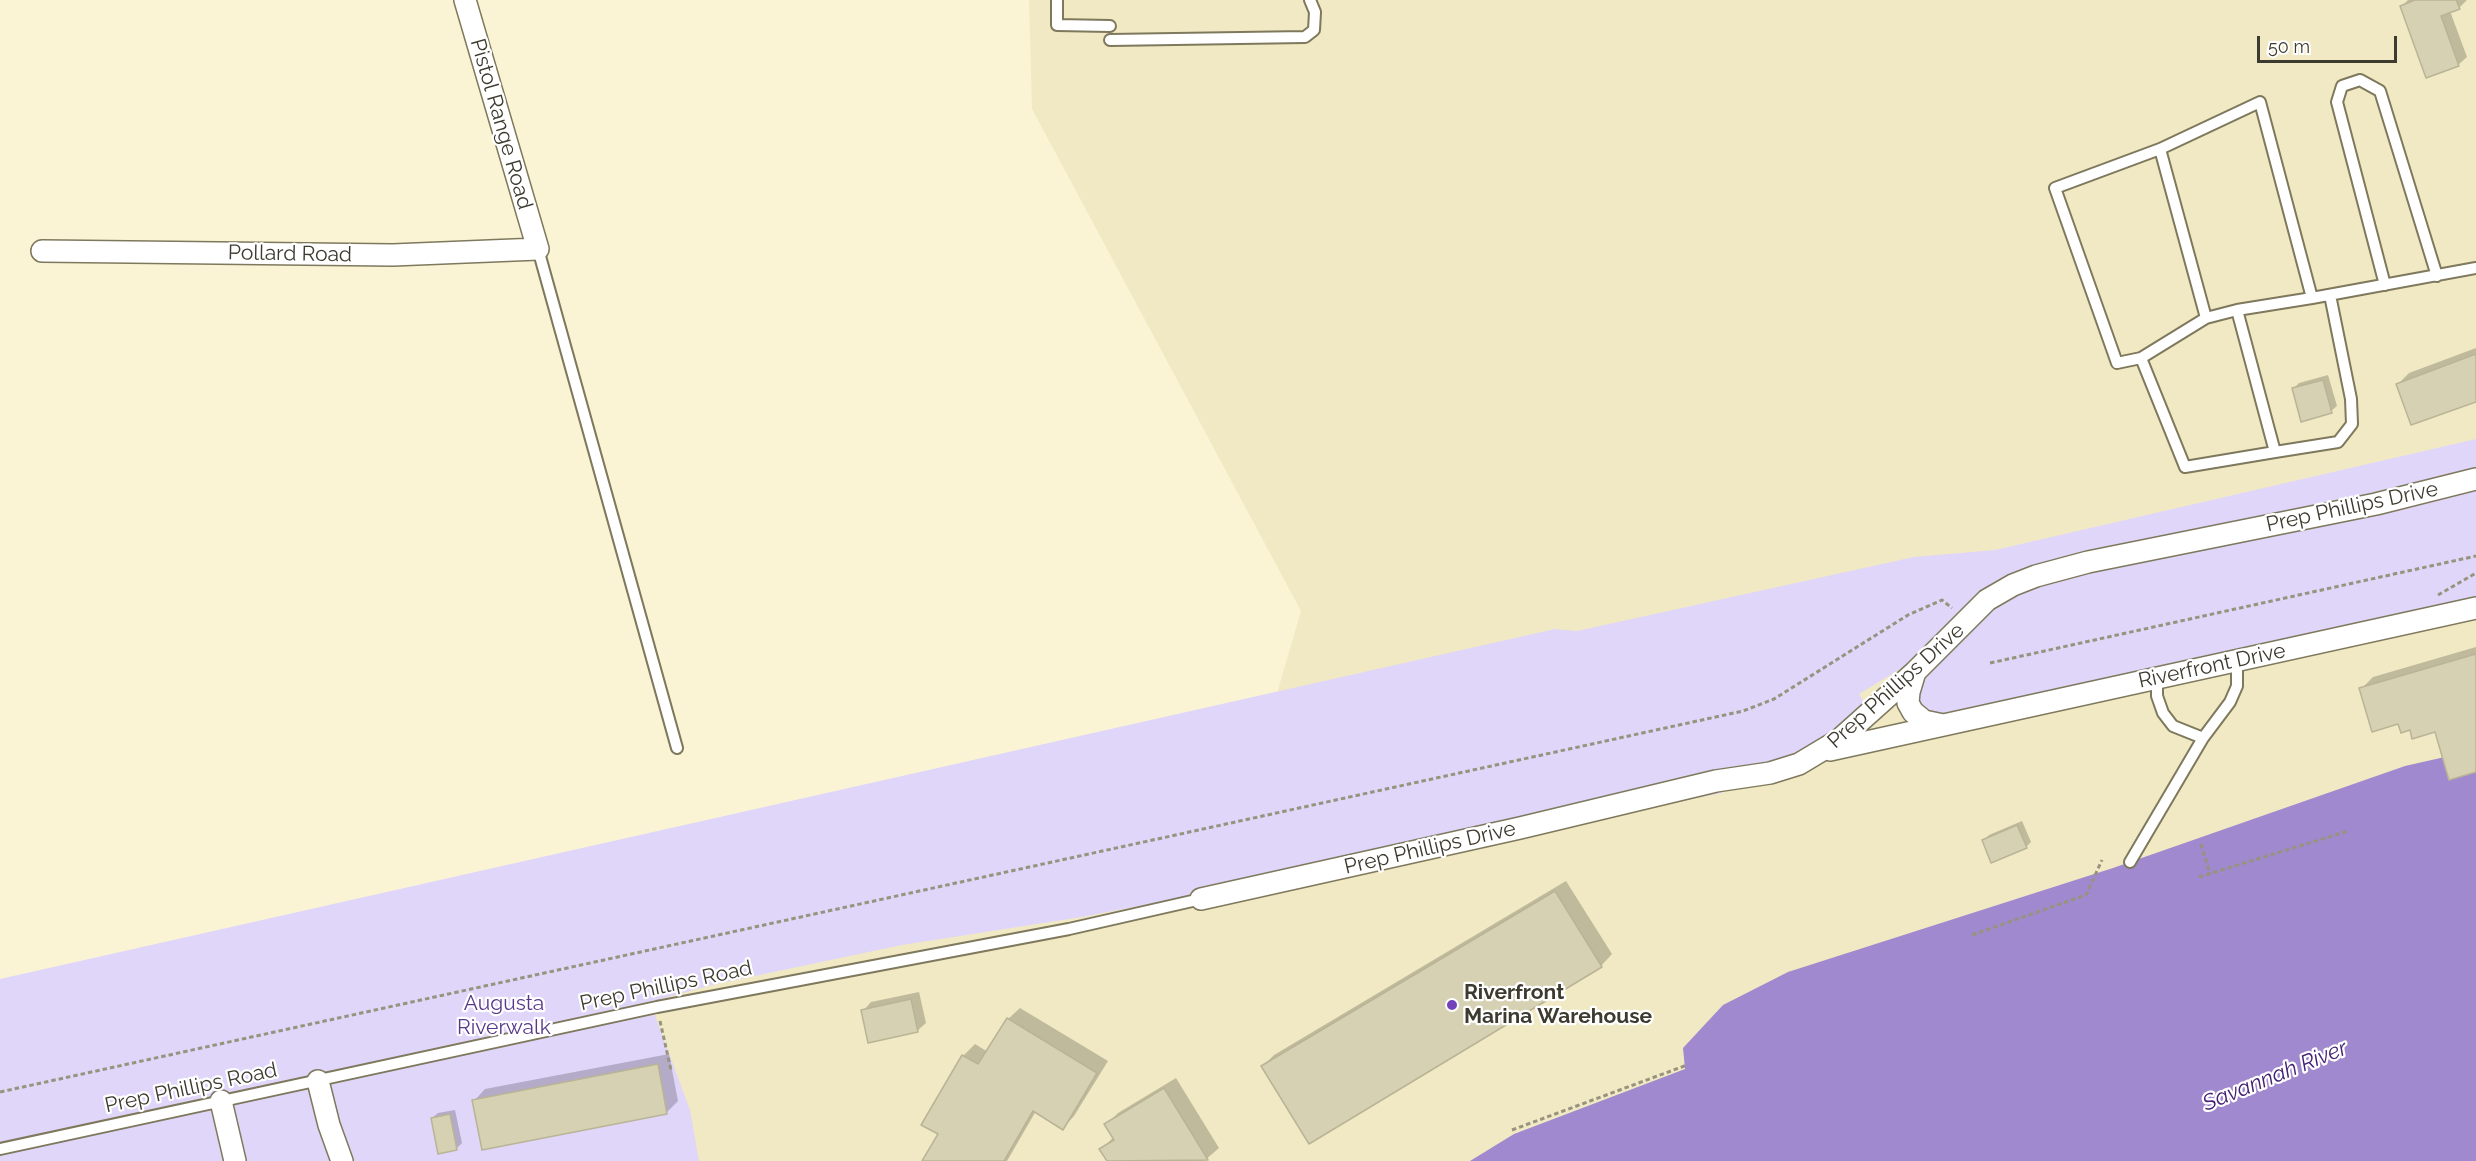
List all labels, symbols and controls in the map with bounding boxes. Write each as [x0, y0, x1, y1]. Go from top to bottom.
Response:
scale bar [2260, 24, 2400, 62]
street label: Pistol Range Road [465, 36, 537, 212]
text: 50 m [2268, 36, 2310, 57]
street label: Pollard Road [228, 240, 352, 268]
street label: Prep Phillips Drive [2264, 476, 2440, 538]
street label: Prep Phillips Drive [1822, 618, 1970, 754]
street label: Riverfront Drive [2136, 638, 2288, 694]
street label: Prep Phillips Drive [1342, 816, 1518, 880]
street label: Prep Phillips Road [578, 955, 754, 1017]
place label: Riverfront Marina Warehouse [1464, 980, 1652, 1030]
park label: Augusta Riverwalk [457, 991, 551, 1041]
marker: Riverfront Marina Warehouse [1445, 998, 1459, 1012]
water label: Savannah River [2199, 1035, 2351, 1117]
street label: Prep Phillips Road [103, 1057, 279, 1119]

